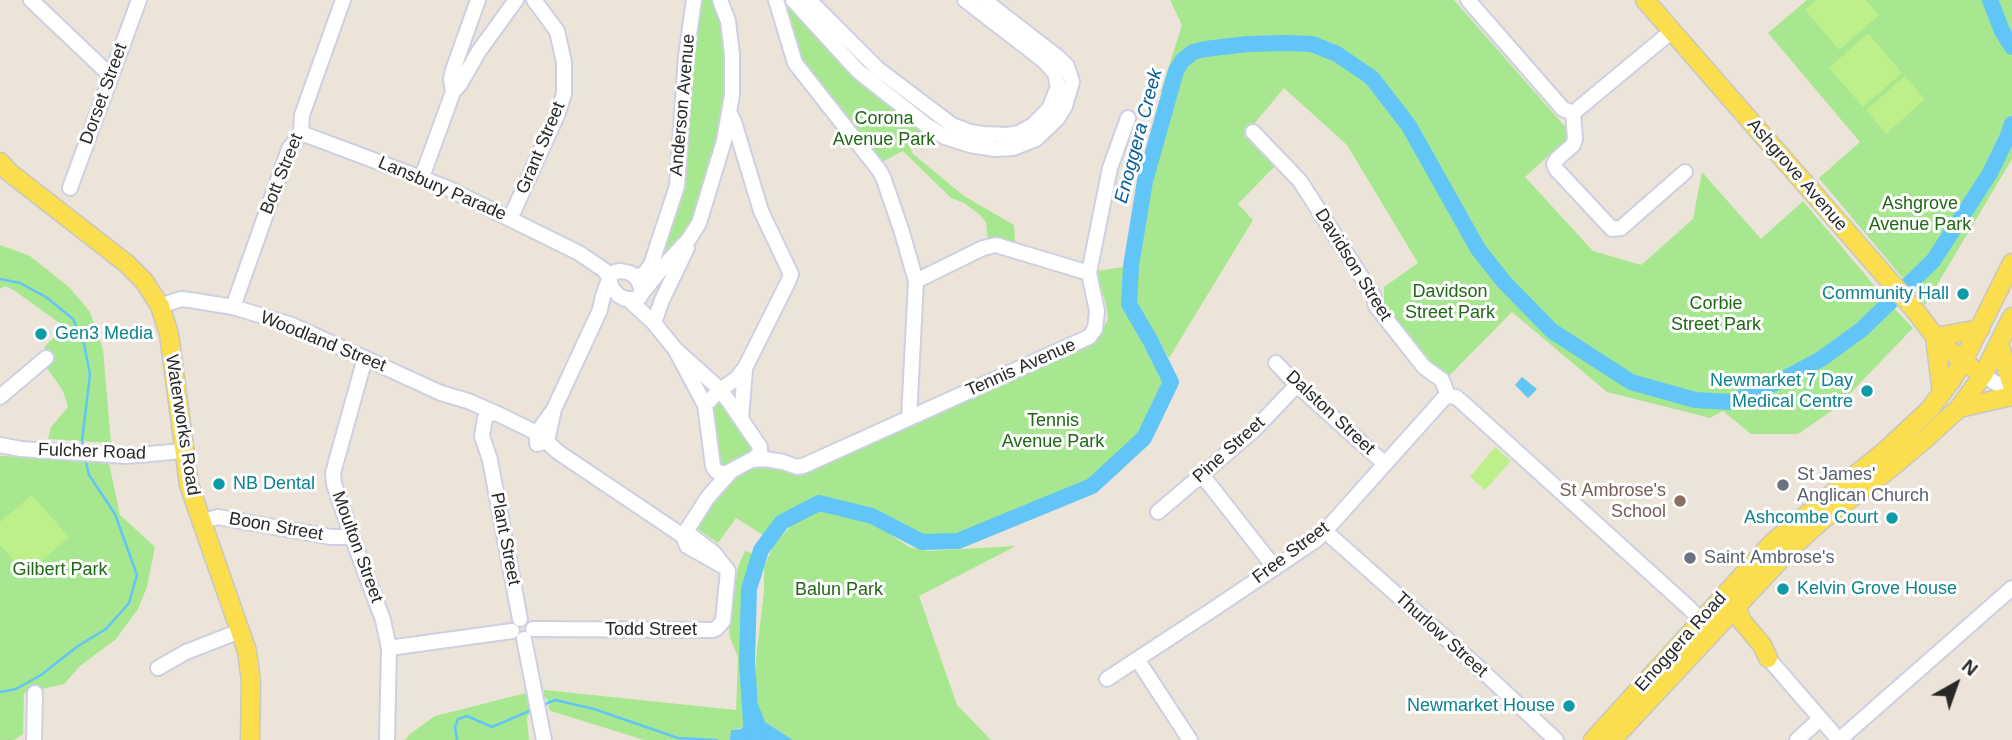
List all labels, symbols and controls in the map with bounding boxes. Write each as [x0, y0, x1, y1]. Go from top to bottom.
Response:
street label: Anderson Avenue [666, 33, 700, 177]
street label: Dorset Street [76, 40, 132, 148]
water label: Enoggera Creek [1110, 66, 1168, 206]
street label: Grant Street [512, 99, 570, 197]
park label: Corona Avenue Park [833, 108, 935, 150]
street label: Ashgrove Avenue [1742, 114, 1852, 236]
street label: Bott Street [256, 131, 308, 217]
street label: Lansbury Parade [375, 152, 509, 226]
park label: Ashgrove Avenue Park [1869, 193, 1971, 235]
street label: Davidson Street [1310, 205, 1396, 325]
park label: Davidson Street Park [1405, 281, 1495, 324]
place label: Community Hall [1822, 283, 1949, 305]
marker: Community Hall [1955, 286, 1971, 302]
park label: Corbie Street Park [1671, 293, 1761, 336]
street label: Woodland Street [257, 307, 389, 377]
place label: Gen3 Media [55, 323, 153, 345]
marker: Gen3 Media [33, 326, 49, 342]
street label: Tennis Avenue [963, 334, 1079, 402]
street label: Waterworks Road [160, 353, 204, 497]
street label: Dalston Street [1281, 366, 1379, 460]
place label: Newmarket 7 Day Medical Centre [1710, 370, 1853, 412]
marker: Newmarket 7 Day Medical Centre [1859, 383, 1875, 399]
park label: Tennis Avenue Park [1002, 410, 1104, 452]
street label: Pine Street [1189, 412, 1269, 488]
street label: Fulcher Road [38, 439, 146, 465]
place label: St James' Anglican Church [1797, 464, 1929, 506]
place label: NB Dental [233, 473, 315, 495]
marker: NB Dental [211, 476, 227, 492]
marker: St James' Anglican Church [1775, 477, 1791, 493]
place label: St Ambrose's School [1560, 480, 1666, 522]
street label: Moulton Street [327, 488, 387, 606]
street label: Plant Street [485, 491, 525, 587]
marker: St Ambrose's School [1672, 493, 1688, 509]
place label: Ashcombe Court [1744, 507, 1878, 529]
street label: Boon Street [227, 508, 325, 546]
marker: Ashcombe Court [1884, 510, 1900, 526]
street label: Free Street [1249, 517, 1333, 589]
place label: Saint Ambrose's [1704, 547, 1834, 569]
marker: Saint Ambrose's [1682, 550, 1698, 566]
park label: Gilbert Park [12, 559, 108, 581]
place label: Kelvin Grove House [1797, 578, 1957, 600]
park label: Balun Park [795, 579, 883, 601]
marker: Kelvin Grove House [1775, 581, 1791, 597]
street label: Thurlow Street [1390, 588, 1492, 682]
street label: Enoggera Road [1631, 588, 1731, 696]
street label: Todd Street [605, 619, 697, 641]
north arrow [1921, 649, 1991, 719]
text: N [1958, 655, 1982, 680]
place label: Newmarket House [1407, 695, 1555, 717]
marker: Newmarket House [1561, 698, 1577, 714]

